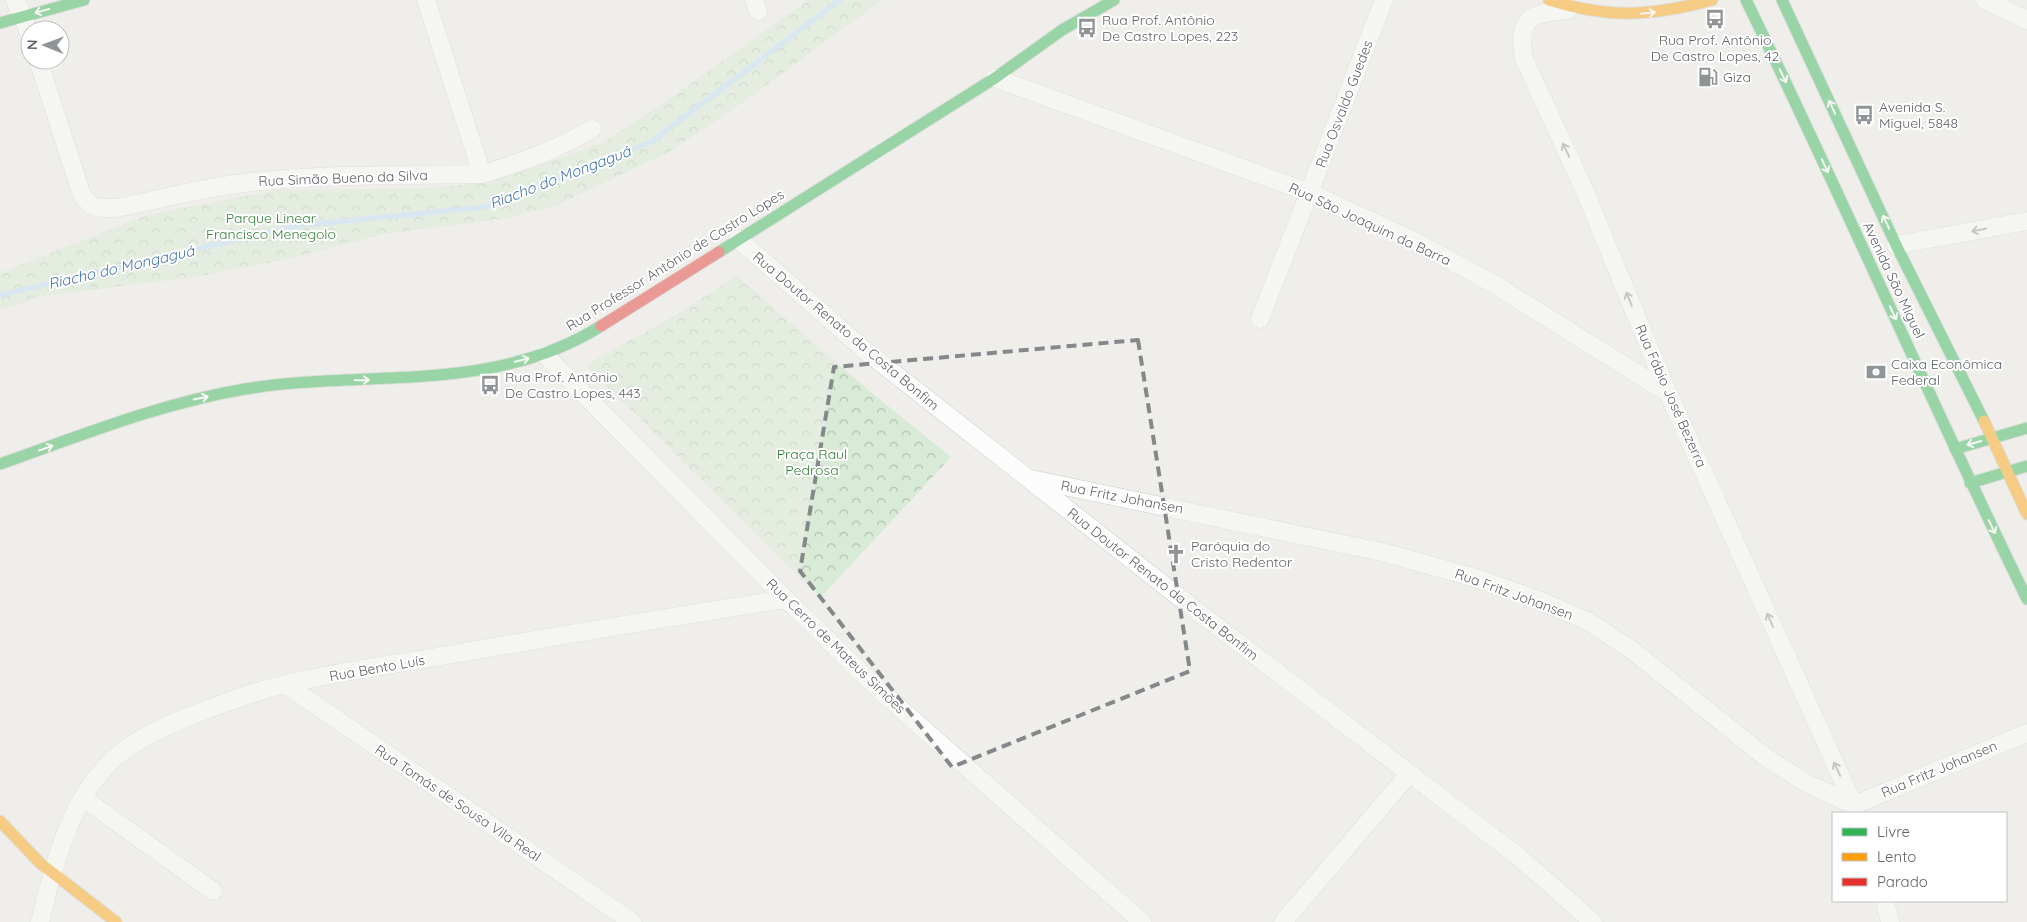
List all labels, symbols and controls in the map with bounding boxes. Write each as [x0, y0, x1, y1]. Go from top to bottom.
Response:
one-way arrow [34, 7, 50, 17]
one-way arrow [1640, 8, 1656, 18]
bus stop icon: Rua Prof. Antônio De Castro Lopes, 42 [1704, 8, 1726, 30]
place label: Rua Prof. Antônio De Castro Lopes, 223 [1102, 11, 1238, 45]
bus stop icon: Rua Prof. Antônio De Castro Lopes, 223 [1076, 17, 1098, 39]
north arrow [20, 20, 70, 70]
place label: Rua Prof. Antônio De Castro Lopes, 42 [1651, 31, 1780, 65]
street label: Rua Osvaldo Guedes [1311, 38, 1377, 170]
text: N [23, 39, 41, 50]
fuel station icon: Giza [1697, 66, 1719, 88]
place label: Giza [1723, 68, 1751, 86]
one-way arrow [1778, 68, 1788, 83]
place label: Avenida S. Miguel, 5848 [1879, 98, 1958, 132]
one-way arrow [1826, 100, 1836, 115]
bus stop icon: Avenida S. Miguel, 5848 [1853, 104, 1875, 126]
water label: Riacho do Mongaguá [487, 141, 634, 213]
one-way arrow [1560, 143, 1570, 158]
one-way arrow [1820, 158, 1830, 173]
street label: Rua Simão Bueno da Silva [258, 166, 428, 190]
street label: Rua São Joaquim da Barra [1286, 179, 1454, 269]
street label: Rua Professor Antônio de Castro Lopes [563, 185, 787, 335]
park label: Parque Linear Francisco Menegolo [206, 209, 336, 243]
one-way arrow [1880, 215, 1890, 230]
street label: Avenida São Miguel [1859, 219, 1929, 341]
one-way arrow [1972, 225, 1988, 235]
water label: Riacho do Mongaguá [46, 241, 197, 293]
street label: Rua Doutor Renato da Costa Bonfim [749, 248, 943, 414]
one-way arrow [1624, 292, 1634, 307]
one-way arrow [1888, 305, 1898, 320]
street label: Rua Fábio José Bezerra [1631, 322, 1711, 470]
one-way arrow [514, 355, 530, 364]
place label: Caixa Econômica Federal [1891, 355, 2002, 389]
bank icon: Caixa Econômica Federal [1865, 361, 1887, 383]
place label: Rua Prof. Antônio De Castro Lopes, 443 [505, 368, 641, 402]
bus stop icon: Rua Prof. Antônio De Castro Lopes, 443 [479, 374, 501, 396]
one-way arrow [353, 375, 369, 385]
one-way arrow [192, 393, 208, 402]
one-way arrow [1966, 439, 1982, 449]
one-way arrow [38, 443, 53, 452]
park label: Praça Raul Pedrosa [777, 445, 847, 479]
street label: Rua Fritz Johansen [1059, 476, 1185, 518]
street label: Rua Doutor Renato da Costa Bonfim [1064, 504, 1262, 664]
one-way arrow [1988, 519, 1997, 534]
place label: Paróquia do Cristo Redentor [1191, 537, 1293, 571]
church icon: Paróquia do Cristo Redentor [1165, 543, 1187, 565]
street label: Rua Fritz Johansen [1452, 564, 1576, 624]
street label: Rua Cerro de Mateus Simões [762, 575, 910, 717]
one-way arrow [1765, 613, 1775, 628]
street label: Rua Bento Luís [328, 651, 426, 685]
street label: Rua Fritz Johansen [1878, 736, 2000, 802]
street label: Rua Tomás de Sousa Vila Real [371, 741, 545, 865]
one-way arrow [1831, 762, 1841, 777]
legend [1832, 812, 2007, 902]
text: Livre [1877, 822, 1910, 841]
text: Lento [1877, 847, 1916, 866]
text: Parado [1877, 872, 1928, 891]

